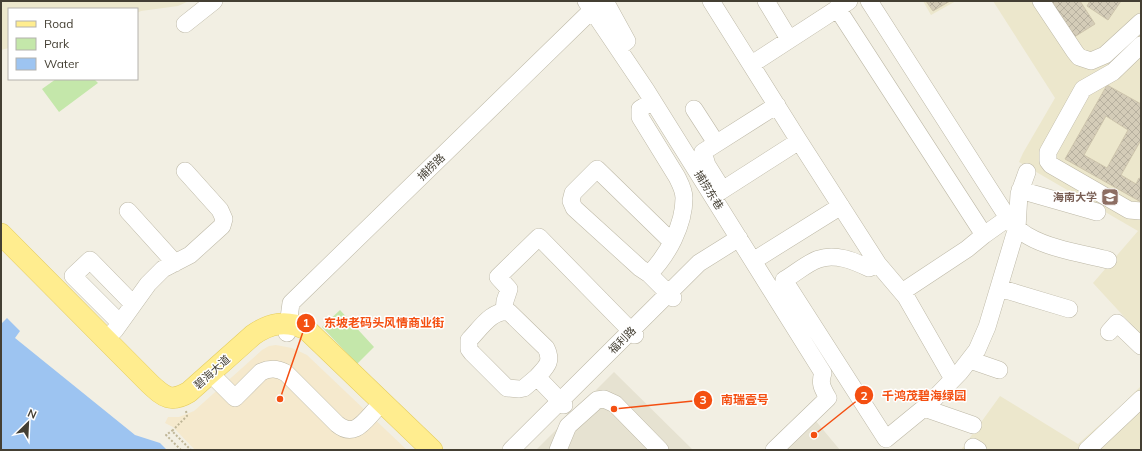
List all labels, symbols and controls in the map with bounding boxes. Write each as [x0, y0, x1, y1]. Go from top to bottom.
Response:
legend [8, 8, 138, 80]
text: Road [44, 16, 73, 31]
text: Park [44, 36, 70, 51]
text: Water [44, 56, 80, 71]
street label: 捕捞路 [414, 151, 448, 183]
street label: 捕捞东巷 [691, 168, 727, 212]
school or university icon: 海南大学 [1100, 187, 1120, 207]
place label: 海南大学 [1053, 190, 1097, 204]
callout: 东坡老码头风情商业街 [296, 311, 452, 335]
text: 1 [302, 315, 310, 330]
text: 东坡老码头风情商业街 [324, 315, 444, 330]
street label: 福利路 [605, 323, 639, 357]
street label: 碧海大道 [191, 352, 233, 392]
callout: 千鸿茂碧海绿园 [854, 383, 974, 407]
callout: 南瑞壹号 [693, 388, 777, 412]
text: 2 [860, 388, 868, 403]
text: 千鸿茂碧海绿园 [882, 388, 966, 403]
text: 3 [699, 392, 707, 407]
text: 南瑞壹号 [721, 392, 769, 407]
north arrow [8, 403, 48, 443]
text: N [25, 406, 39, 422]

